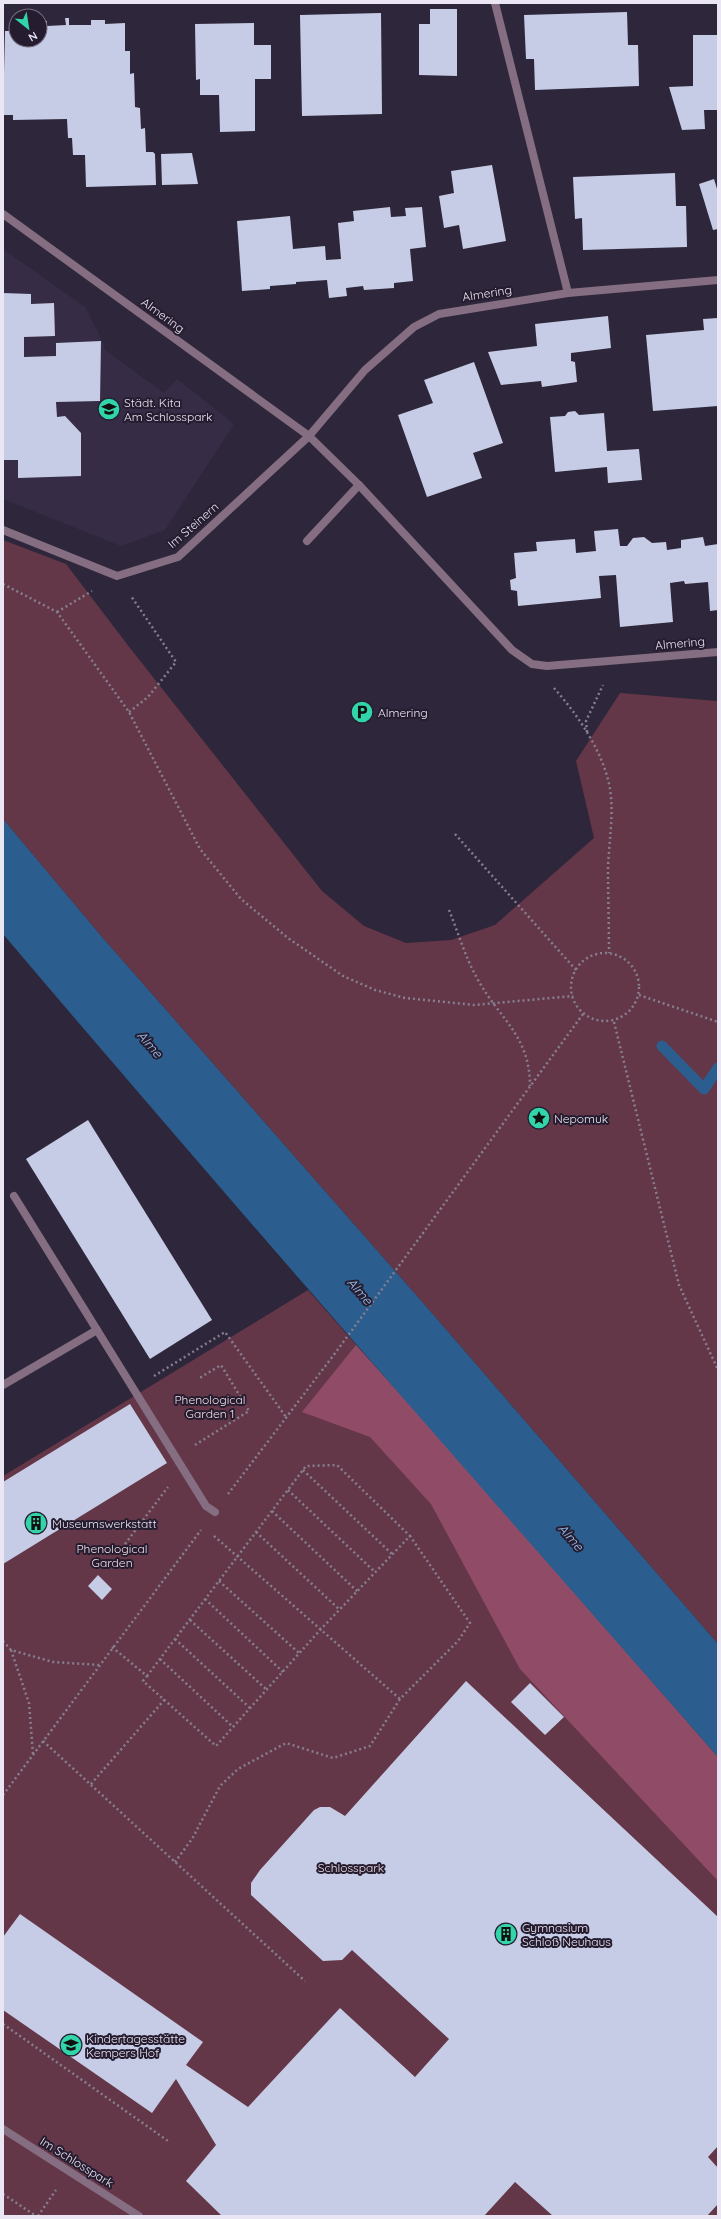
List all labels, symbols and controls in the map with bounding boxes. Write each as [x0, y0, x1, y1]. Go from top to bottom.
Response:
north arrow [8, 8, 48, 48]
text: N [26, 29, 40, 45]
street label: Almering [461, 282, 513, 304]
street label: Almering [138, 294, 188, 336]
place label: Städt. Kita Am Schlosspark [124, 395, 213, 424]
school or university icon: Städt. Kita Am Schlosspark [96, 396, 122, 422]
street label: Im Steinern [164, 499, 222, 551]
street label: Almering [655, 633, 705, 653]
parking icon: Almering [349, 699, 375, 725]
place label: Almering [378, 705, 428, 720]
water label: Alme [134, 1027, 167, 1061]
place icon: Nepomuk [526, 1105, 552, 1131]
place label: Nepomuk [554, 1111, 608, 1126]
water label: Alme [344, 1274, 377, 1308]
park label: Phenological Garden 1 [174, 1392, 246, 1421]
building icon: Museumswerkstatt [23, 1510, 49, 1536]
place label: Museumswerkstatt [52, 1516, 156, 1531]
water label: Alme [555, 1520, 588, 1554]
park label: Phenological Garden [76, 1541, 148, 1570]
park label: Schlosspark [318, 1860, 384, 1875]
place label: Gymnasium Schloß Neuhaus [522, 1920, 611, 1949]
building icon: Gymnasium Schloß Neuhaus [493, 1921, 519, 1947]
place label: Kindertagesstätte Kempers Hof [86, 2031, 185, 2060]
school or university icon: Kindertagesstätte Kempers Hof [58, 2032, 84, 2058]
street label: Im Schlosspark [38, 2133, 116, 2191]

